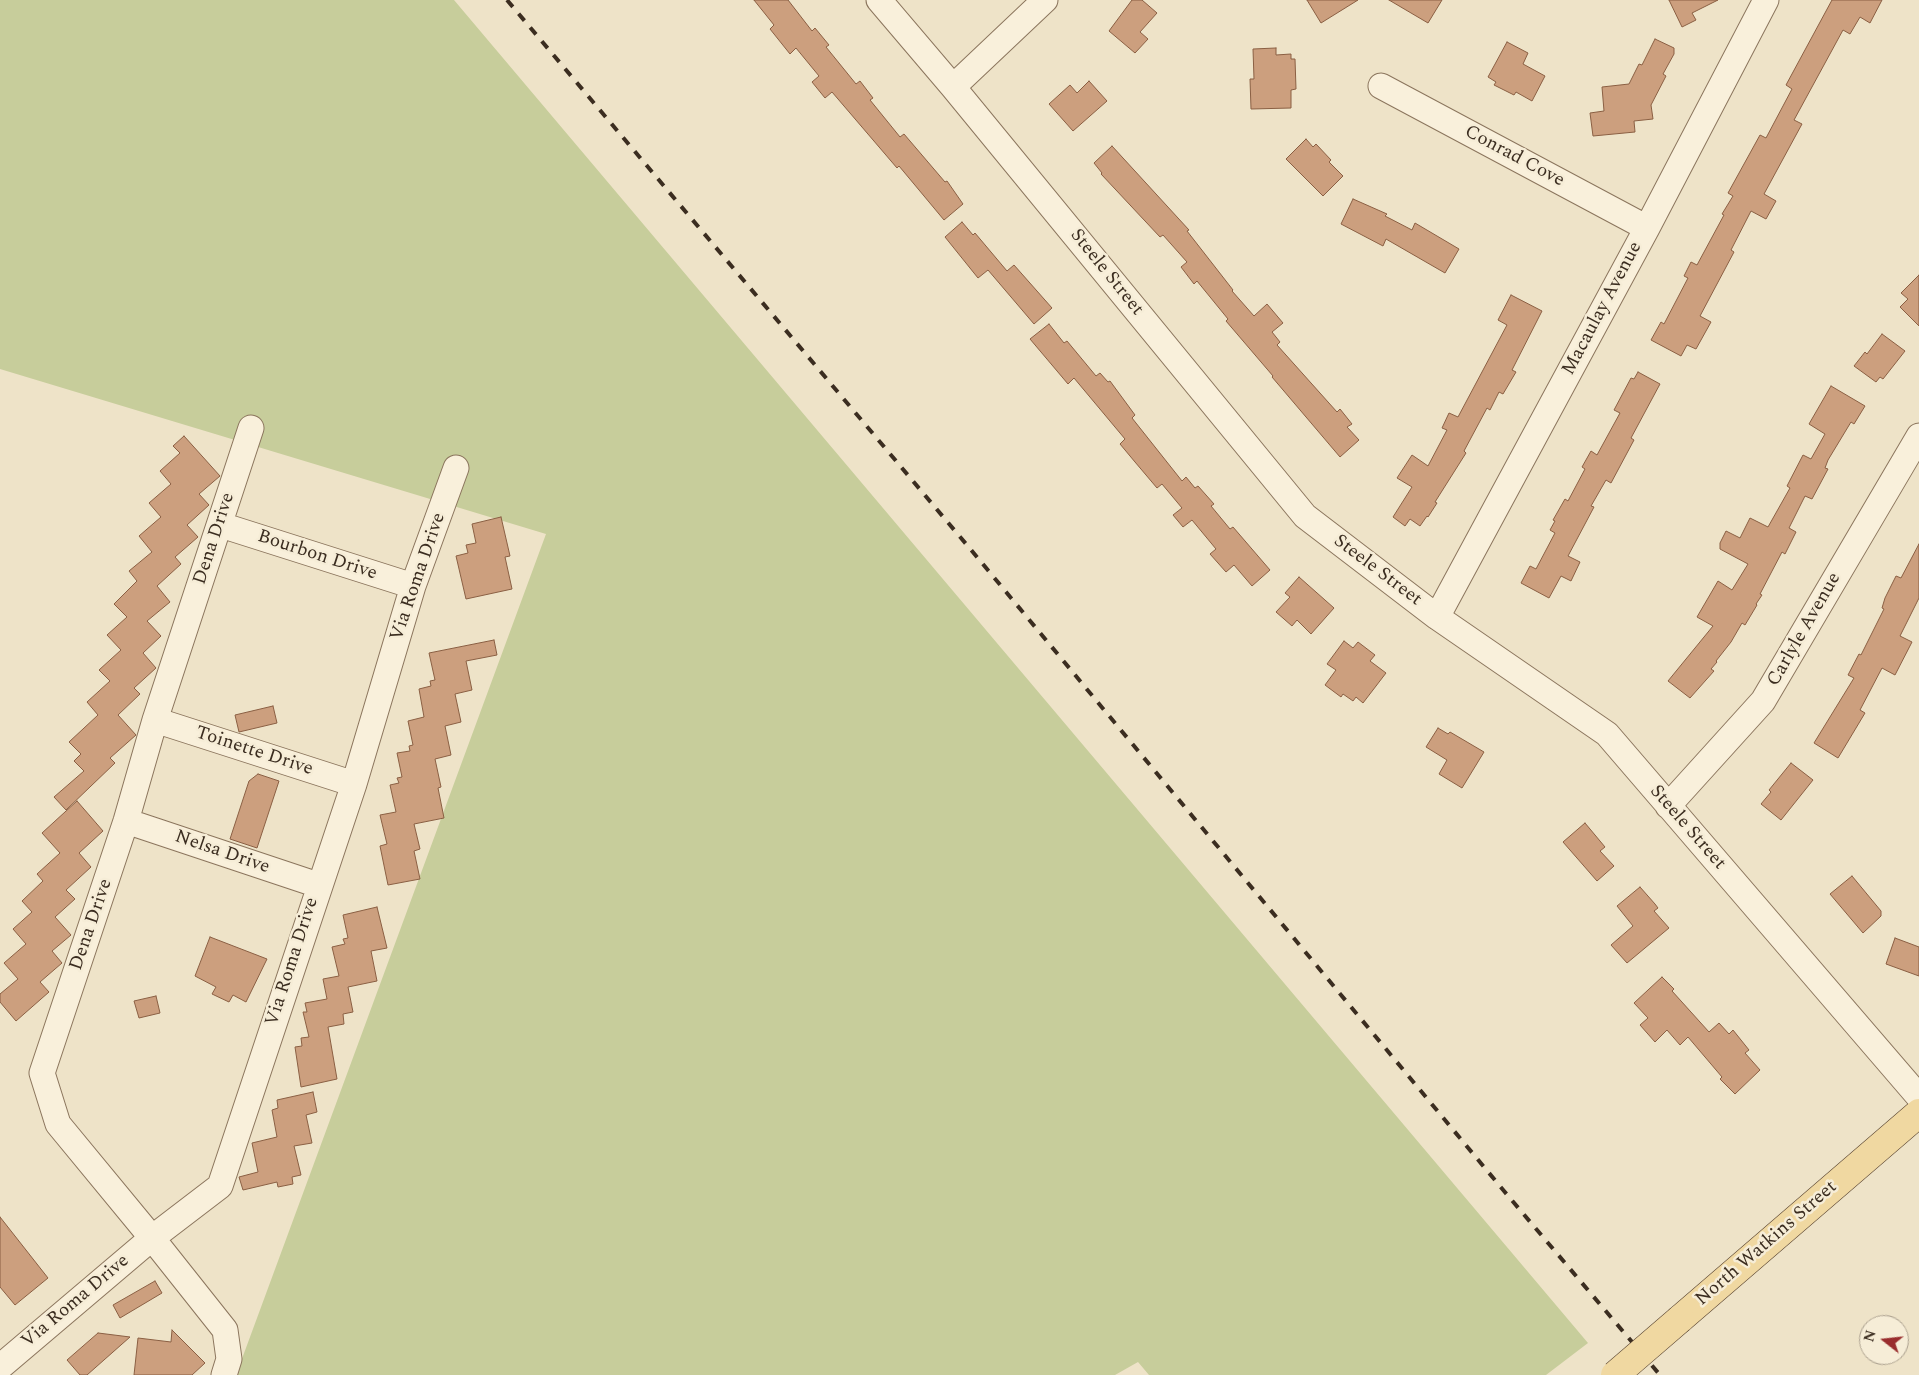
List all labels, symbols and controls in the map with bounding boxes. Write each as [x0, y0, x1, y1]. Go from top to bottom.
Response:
street label: Conrad Cove [1460, 121, 1568, 193]
street label: Steele Street [1064, 225, 1148, 321]
street label: Macaulay Avenue [1558, 238, 1648, 380]
street label: Dena Drive [189, 490, 241, 588]
street label: Via Roma Drive [386, 510, 452, 644]
street label: Bourbon Drive [254, 526, 380, 586]
street label: Steele Street [1328, 530, 1426, 612]
street label: Carlyle Avenue [1763, 569, 1847, 691]
street label: Toinette Drive [192, 722, 316, 782]
street label: Steele Street [1644, 781, 1730, 875]
street label: Nelsa Drive [172, 826, 272, 880]
street label: Dena Drive [66, 876, 118, 974]
street label: Via Roma Drive [262, 895, 324, 1029]
street label: North Watkins Street [1692, 1176, 1842, 1312]
street label: Via Roma Drive [17, 1250, 135, 1354]
north arrow [1859, 1315, 1909, 1365]
text: N [1858, 1328, 1882, 1344]

